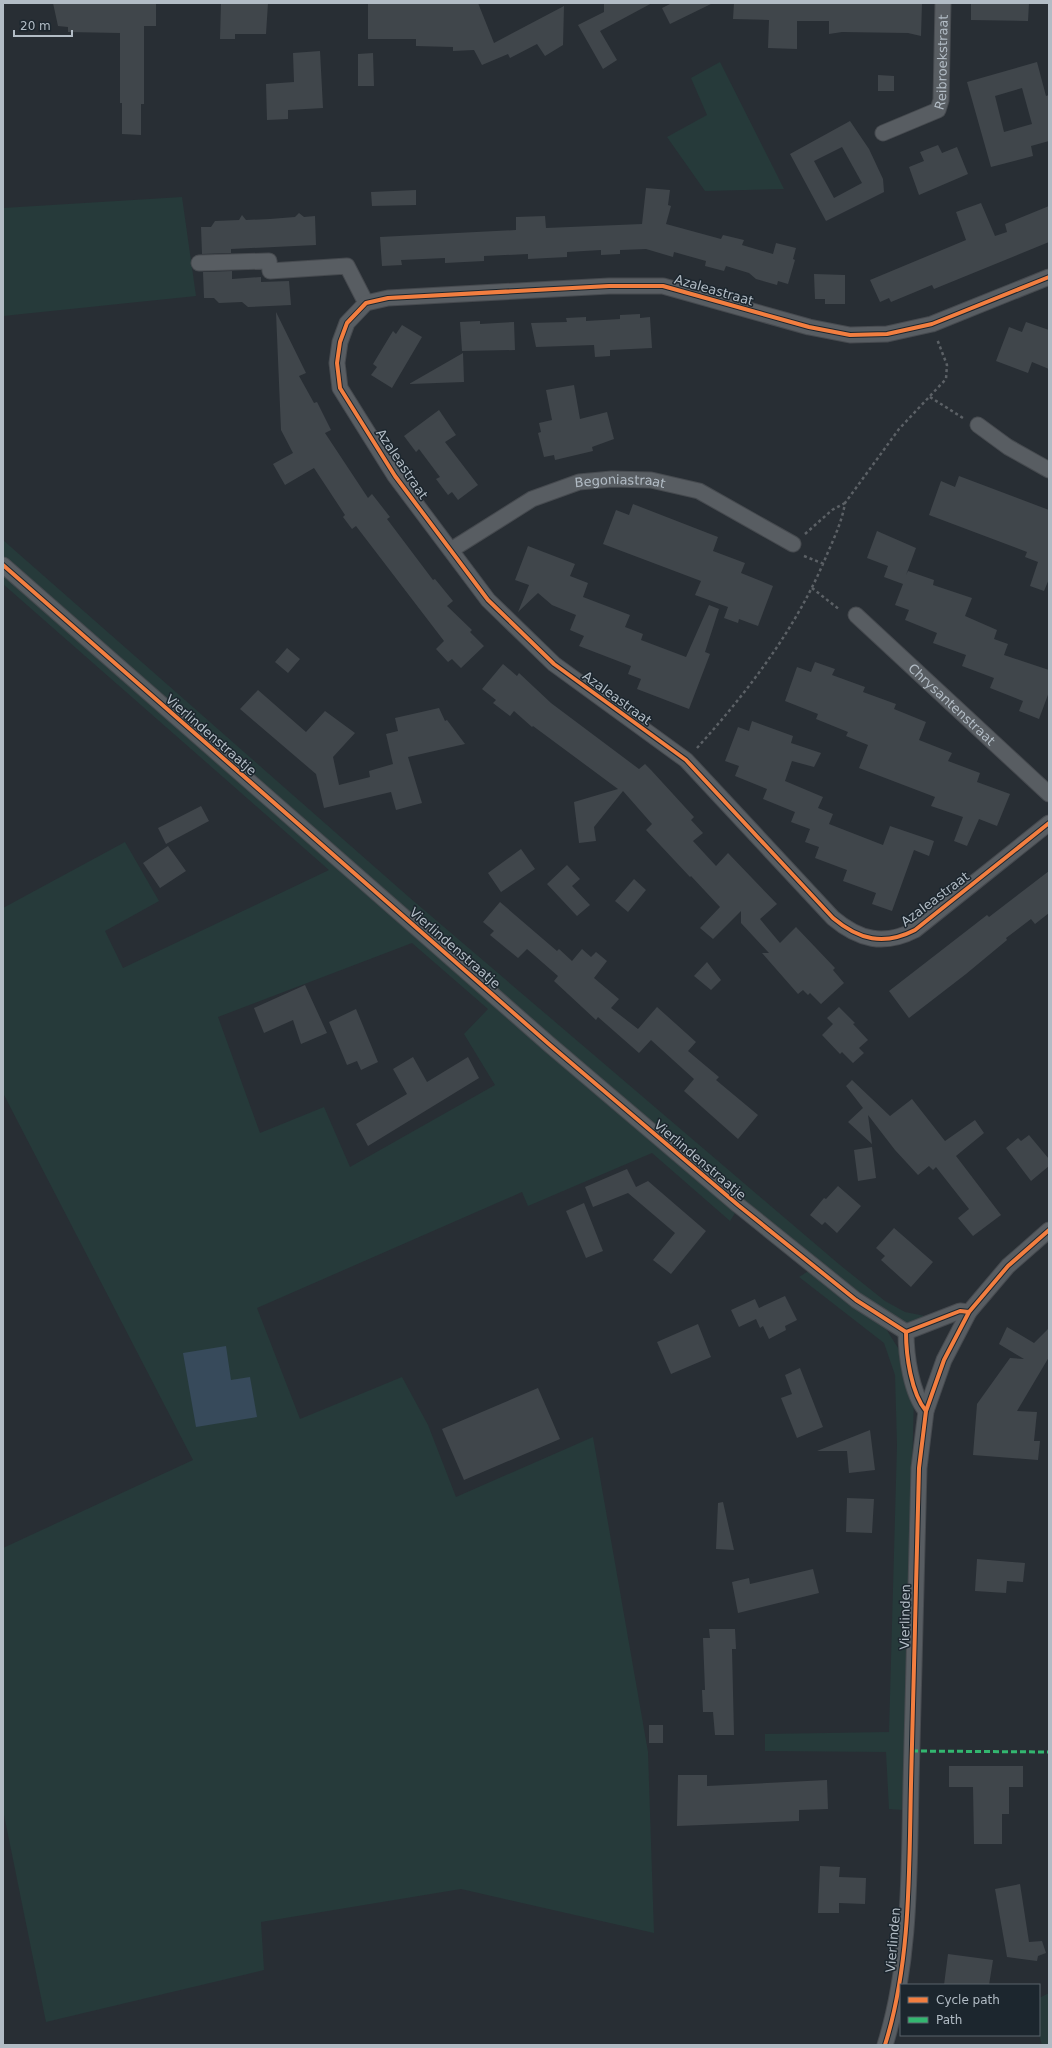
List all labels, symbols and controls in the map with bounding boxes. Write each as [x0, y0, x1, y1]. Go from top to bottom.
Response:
scale bar [14, 12, 72, 38]
street label: Reibroekstraat [931, 14, 950, 111]
text: 20 m [20, 19, 51, 33]
street label: Azaleastraat [673, 272, 755, 308]
street label: Azaleastraat [373, 426, 431, 502]
street label: Begoniastraat [574, 471, 667, 491]
street label: Chrysantenstraat [906, 660, 999, 748]
street label: Azaleastraat [580, 668, 654, 728]
street label: Vierlindenstraatje [163, 691, 259, 779]
street label: Azaleastraat [898, 868, 972, 930]
street label: Vierlindenstraatje [407, 904, 503, 992]
street label: Vierlindenstraatje [651, 1117, 749, 1203]
street label: Vierlinden [897, 1584, 913, 1650]
street label: Vierlinden [883, 1907, 903, 1973]
legend [900, 1984, 1040, 2036]
text: Cycle path [936, 1993, 1000, 2007]
text: Path [936, 2013, 962, 2027]

